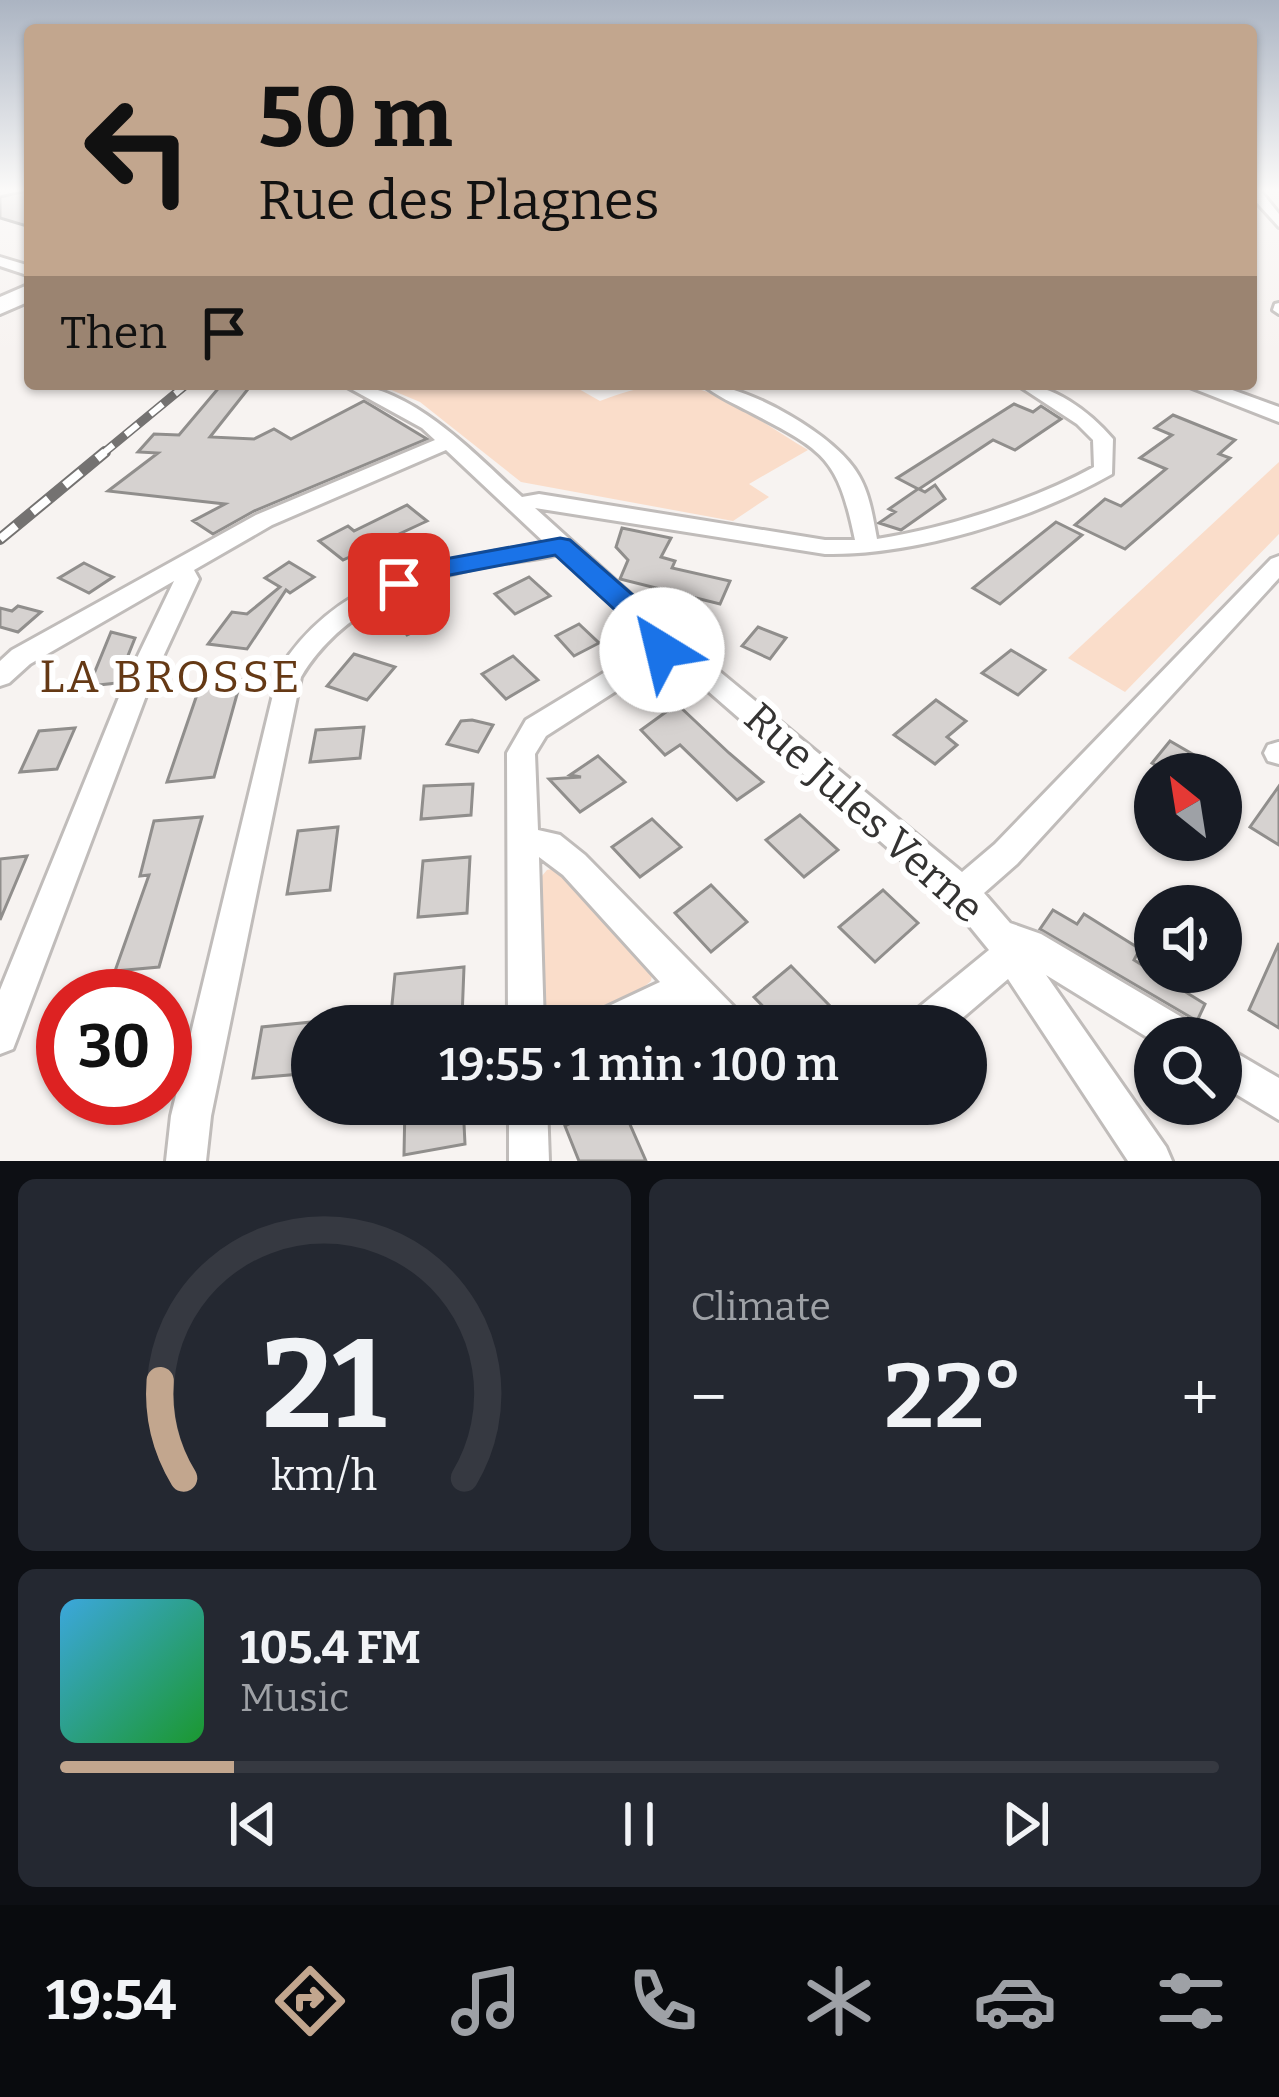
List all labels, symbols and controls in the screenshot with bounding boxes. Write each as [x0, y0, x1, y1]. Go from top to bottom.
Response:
text: 50 m [258, 67, 453, 168]
icon: left [60, 72, 216, 228]
text: Rue des Plagnes [258, 169, 659, 233]
icon: arrive [191, 300, 257, 366]
text: Then [60, 306, 167, 360]
pin [348, 533, 450, 635]
icon: arrive [366, 551, 432, 617]
position arrow [599, 587, 725, 713]
district label: LA BROSSE [39, 650, 303, 704]
street label: Rue Jules Verne [734, 693, 994, 933]
north arrow [1134, 753, 1242, 861]
map controls [1134, 753, 1242, 1125]
button: sound [1134, 885, 1242, 993]
speed limit sign: 30 [36, 969, 192, 1125]
button: search [1134, 1017, 1242, 1125]
text: 19:55 · 1 min · 100 m [439, 1038, 839, 1092]
text: Climate [691, 1284, 831, 1330]
text: 21 [262, 1310, 386, 1460]
text: 22° [884, 1343, 1024, 1451]
text: − [691, 1358, 727, 1437]
text: + [1181, 1358, 1219, 1437]
text: km/h [271, 1450, 377, 1501]
text: 105.4 FM [240, 1621, 421, 1675]
text: Music [240, 1675, 349, 1721]
icon: previous [220, 1791, 286, 1857]
icon: pause [606, 1791, 672, 1857]
icon: next [993, 1791, 1059, 1857]
icon: directions [268, 1959, 352, 2043]
icon: music [444, 1959, 528, 2043]
icon: phone [621, 1959, 705, 2043]
icon: climate [797, 1959, 881, 2043]
icon: car [973, 1959, 1057, 2043]
icon: filters [1149, 1959, 1233, 2043]
text: 19:54 [46, 1969, 176, 2033]

